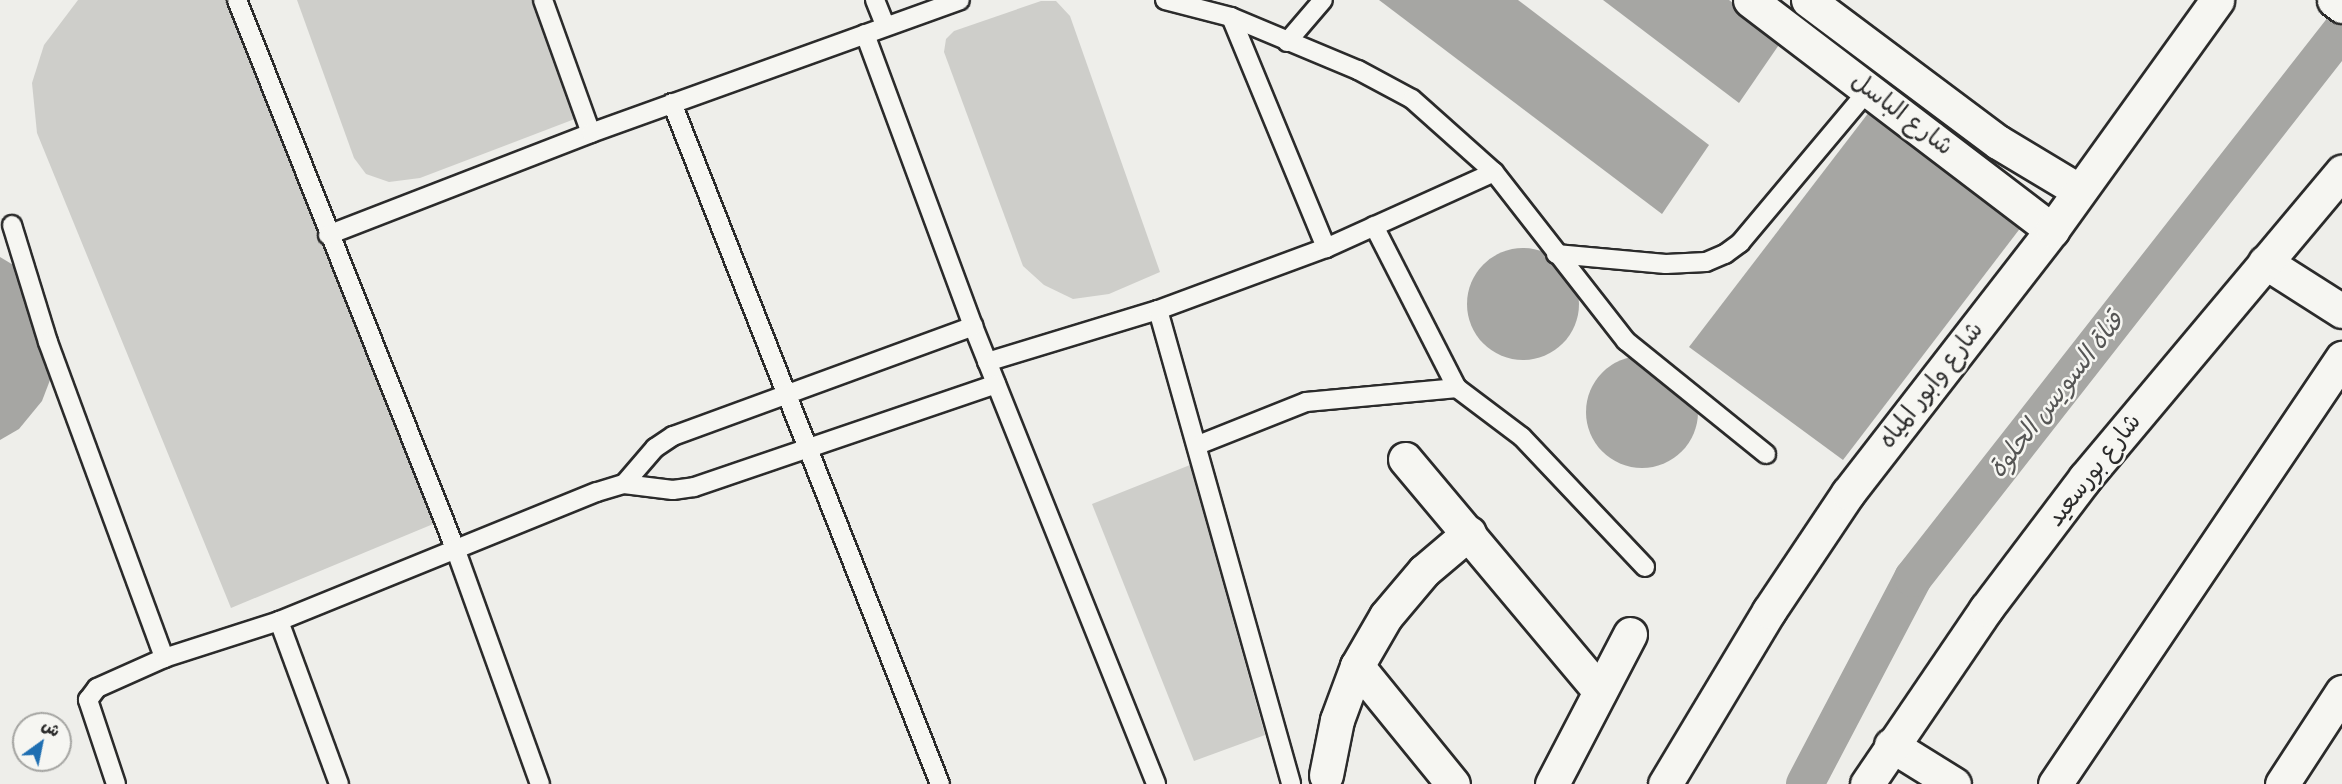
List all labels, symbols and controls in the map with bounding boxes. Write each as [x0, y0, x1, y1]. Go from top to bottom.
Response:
street label: شارع الباسل [1846, 66, 1958, 162]
water label: قناة السويس الحلوة [1982, 306, 2130, 484]
street label: شارع وابور المياه [1873, 316, 1989, 454]
street label: شارع بورسعيد [2041, 408, 2147, 532]
north arrow [12, 712, 72, 772]
text: ش [38, 715, 64, 742]

